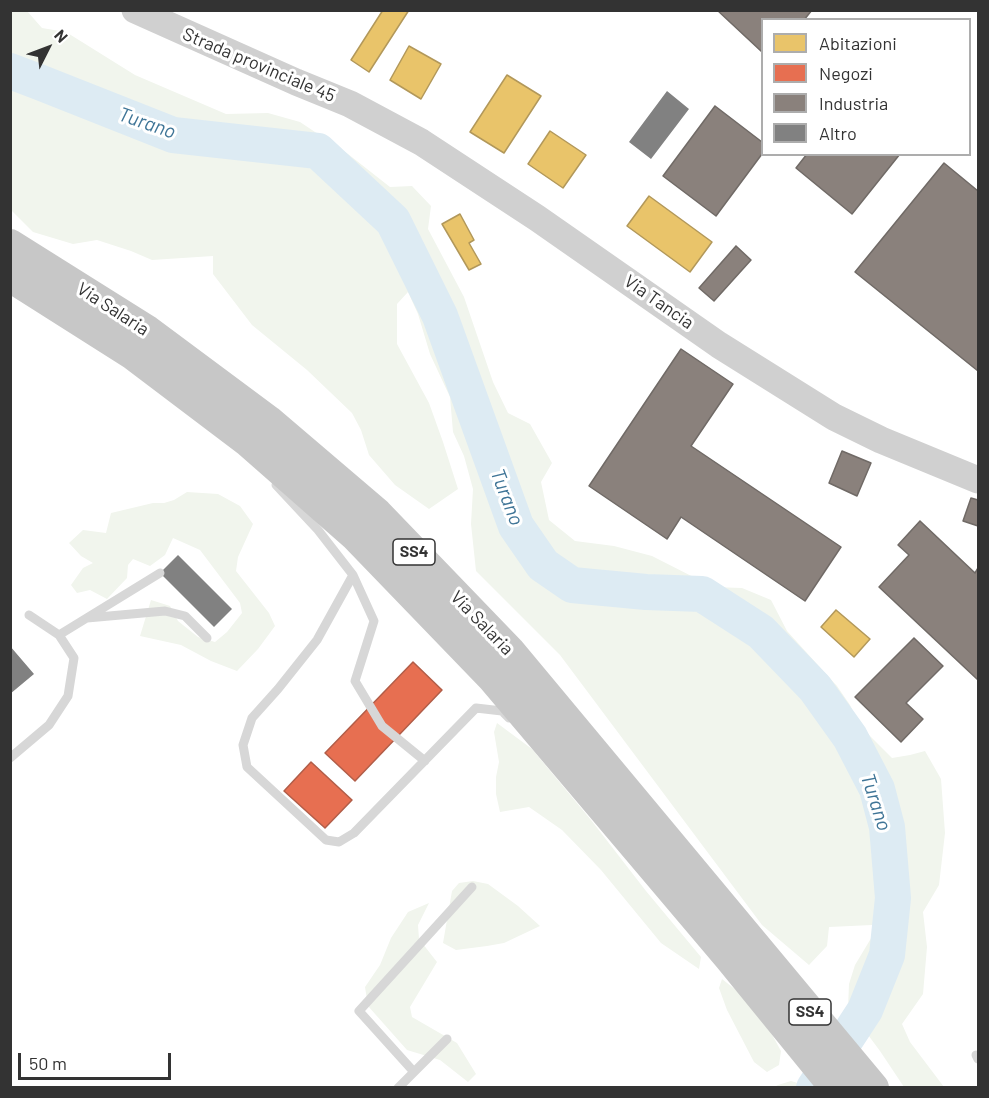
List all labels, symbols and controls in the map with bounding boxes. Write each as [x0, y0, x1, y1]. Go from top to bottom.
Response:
north arrow [18, 18, 78, 78]
legend [761, 18, 971, 156]
street label: Strada provinciale 45 [179, 23, 339, 107]
text: N [51, 25, 72, 46]
text: Abitazioni [819, 32, 897, 54]
text: Negozi [819, 62, 873, 84]
text: Industria [819, 92, 888, 114]
water label: Turano [115, 102, 179, 144]
text: Altro [819, 122, 857, 144]
street label: Via Tancia [620, 270, 698, 334]
street label: Via Salaria [73, 278, 153, 340]
water label: Turano [485, 465, 529, 529]
road number: SS4 [393, 539, 435, 565]
street label: Via Salaria [446, 586, 518, 660]
water label: Turano [855, 770, 897, 834]
road number: SS4 [789, 999, 831, 1025]
scale bar [21, 1041, 174, 1079]
text: 50 m [29, 1052, 67, 1074]

